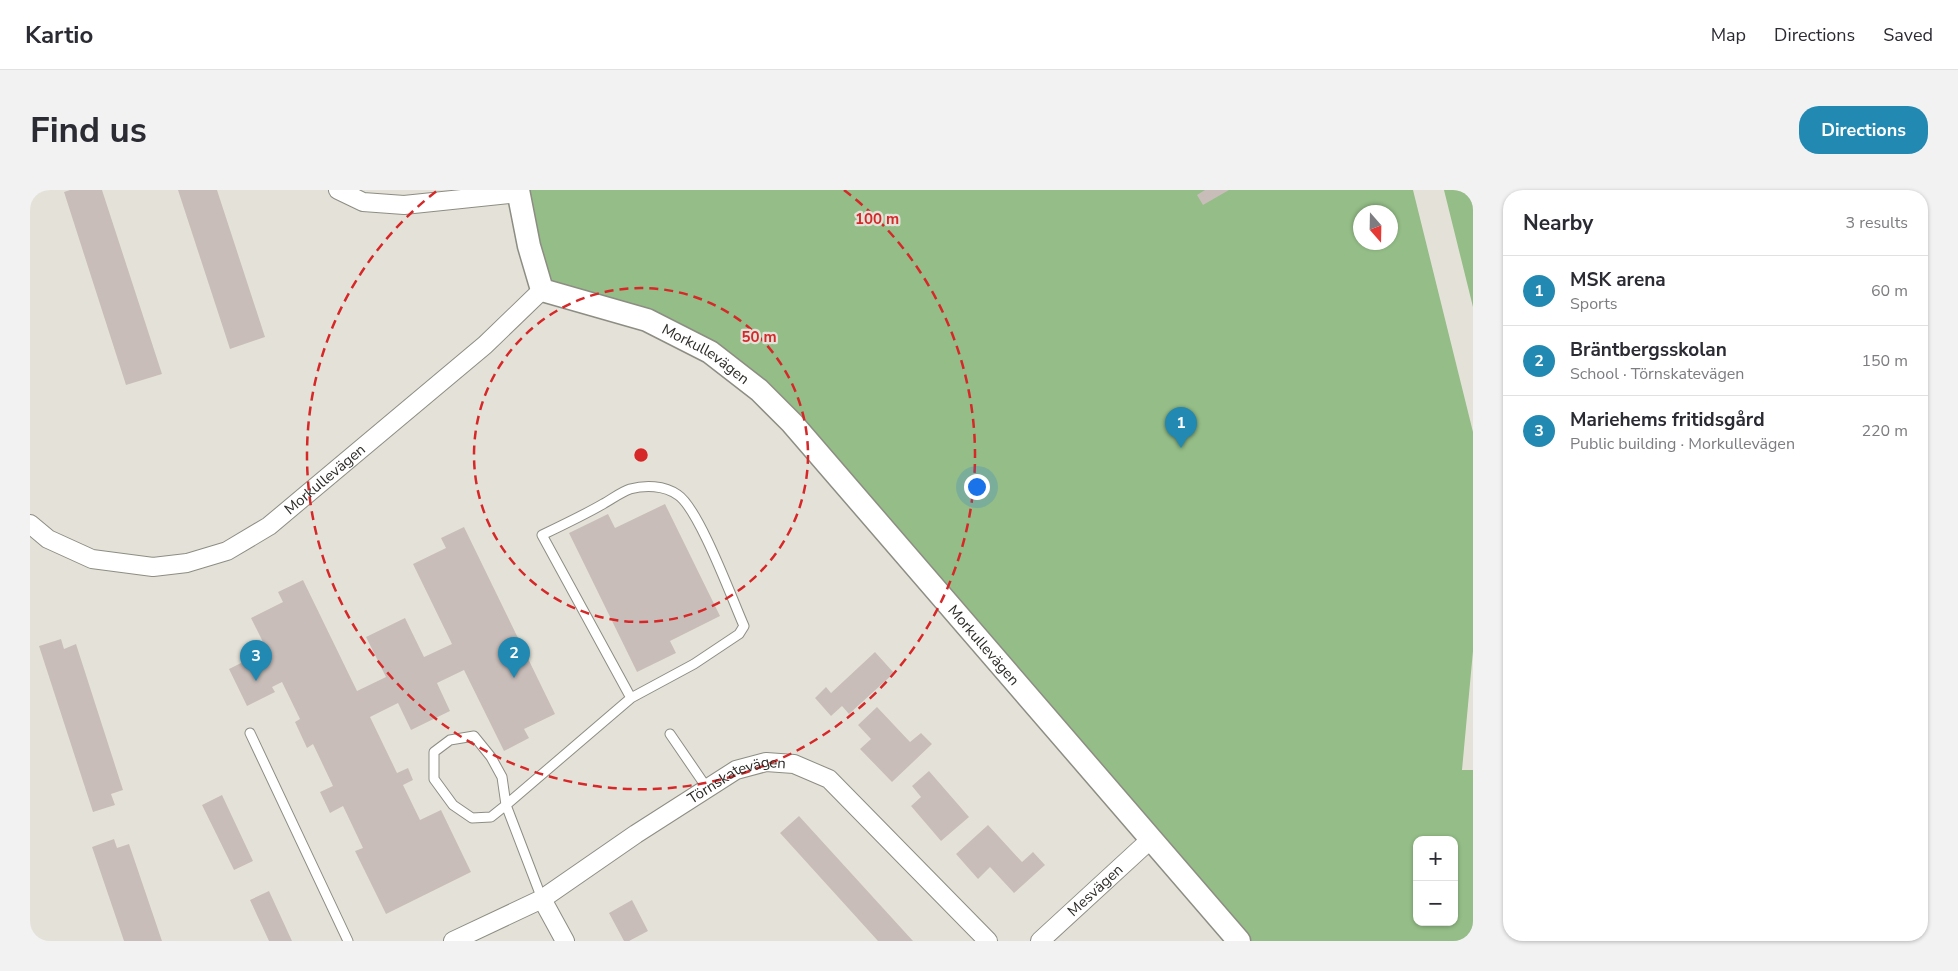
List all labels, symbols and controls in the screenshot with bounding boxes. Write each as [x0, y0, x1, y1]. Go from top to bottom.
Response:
text: Kartio [25, 19, 93, 51]
text: Map [1711, 23, 1746, 47]
text: Directions [1774, 23, 1855, 47]
text: Saved [1883, 23, 1933, 47]
button: Directions [1799, 106, 1928, 154]
text: Find us [30, 107, 147, 154]
north arrow [1353, 205, 1398, 250]
text: 100 m [855, 209, 899, 229]
text: Nearby [1523, 209, 1593, 237]
text: 3 results [1846, 212, 1908, 234]
text: MSK arena [1570, 267, 1666, 293]
text: 1 [1534, 280, 1544, 302]
text: 60 m [1871, 280, 1908, 302]
text: Sports [1570, 293, 1618, 315]
street label: Morkullevägen [658, 319, 753, 389]
text: 50 m [741, 327, 777, 347]
text: Bräntbergsskolan [1570, 337, 1727, 363]
text: 2 [1534, 350, 1544, 372]
text: 150 m [1861, 350, 1908, 372]
text: School · Törnskatevägen [1570, 363, 1744, 385]
pin: 1 [1165, 407, 1197, 448]
text: Mariehems fritidsgård [1570, 407, 1765, 433]
text: 3 [1534, 420, 1544, 442]
text: 220 m [1861, 420, 1908, 442]
text: Public building · Morkullevägen [1570, 433, 1795, 455]
street label: Morkullevägen [280, 439, 370, 519]
centre of rings [632, 446, 650, 464]
your location [964, 474, 990, 500]
street label: Morkullevägen [944, 601, 1024, 690]
pin: 2 [498, 637, 530, 678]
pin: 3 [240, 640, 272, 681]
street label: Törnskatevägen [684, 751, 787, 808]
map controls [1413, 836, 1458, 926]
button: + [1413, 836, 1458, 881]
street label: Mesvägen [1063, 860, 1127, 921]
button: − [1413, 881, 1458, 926]

